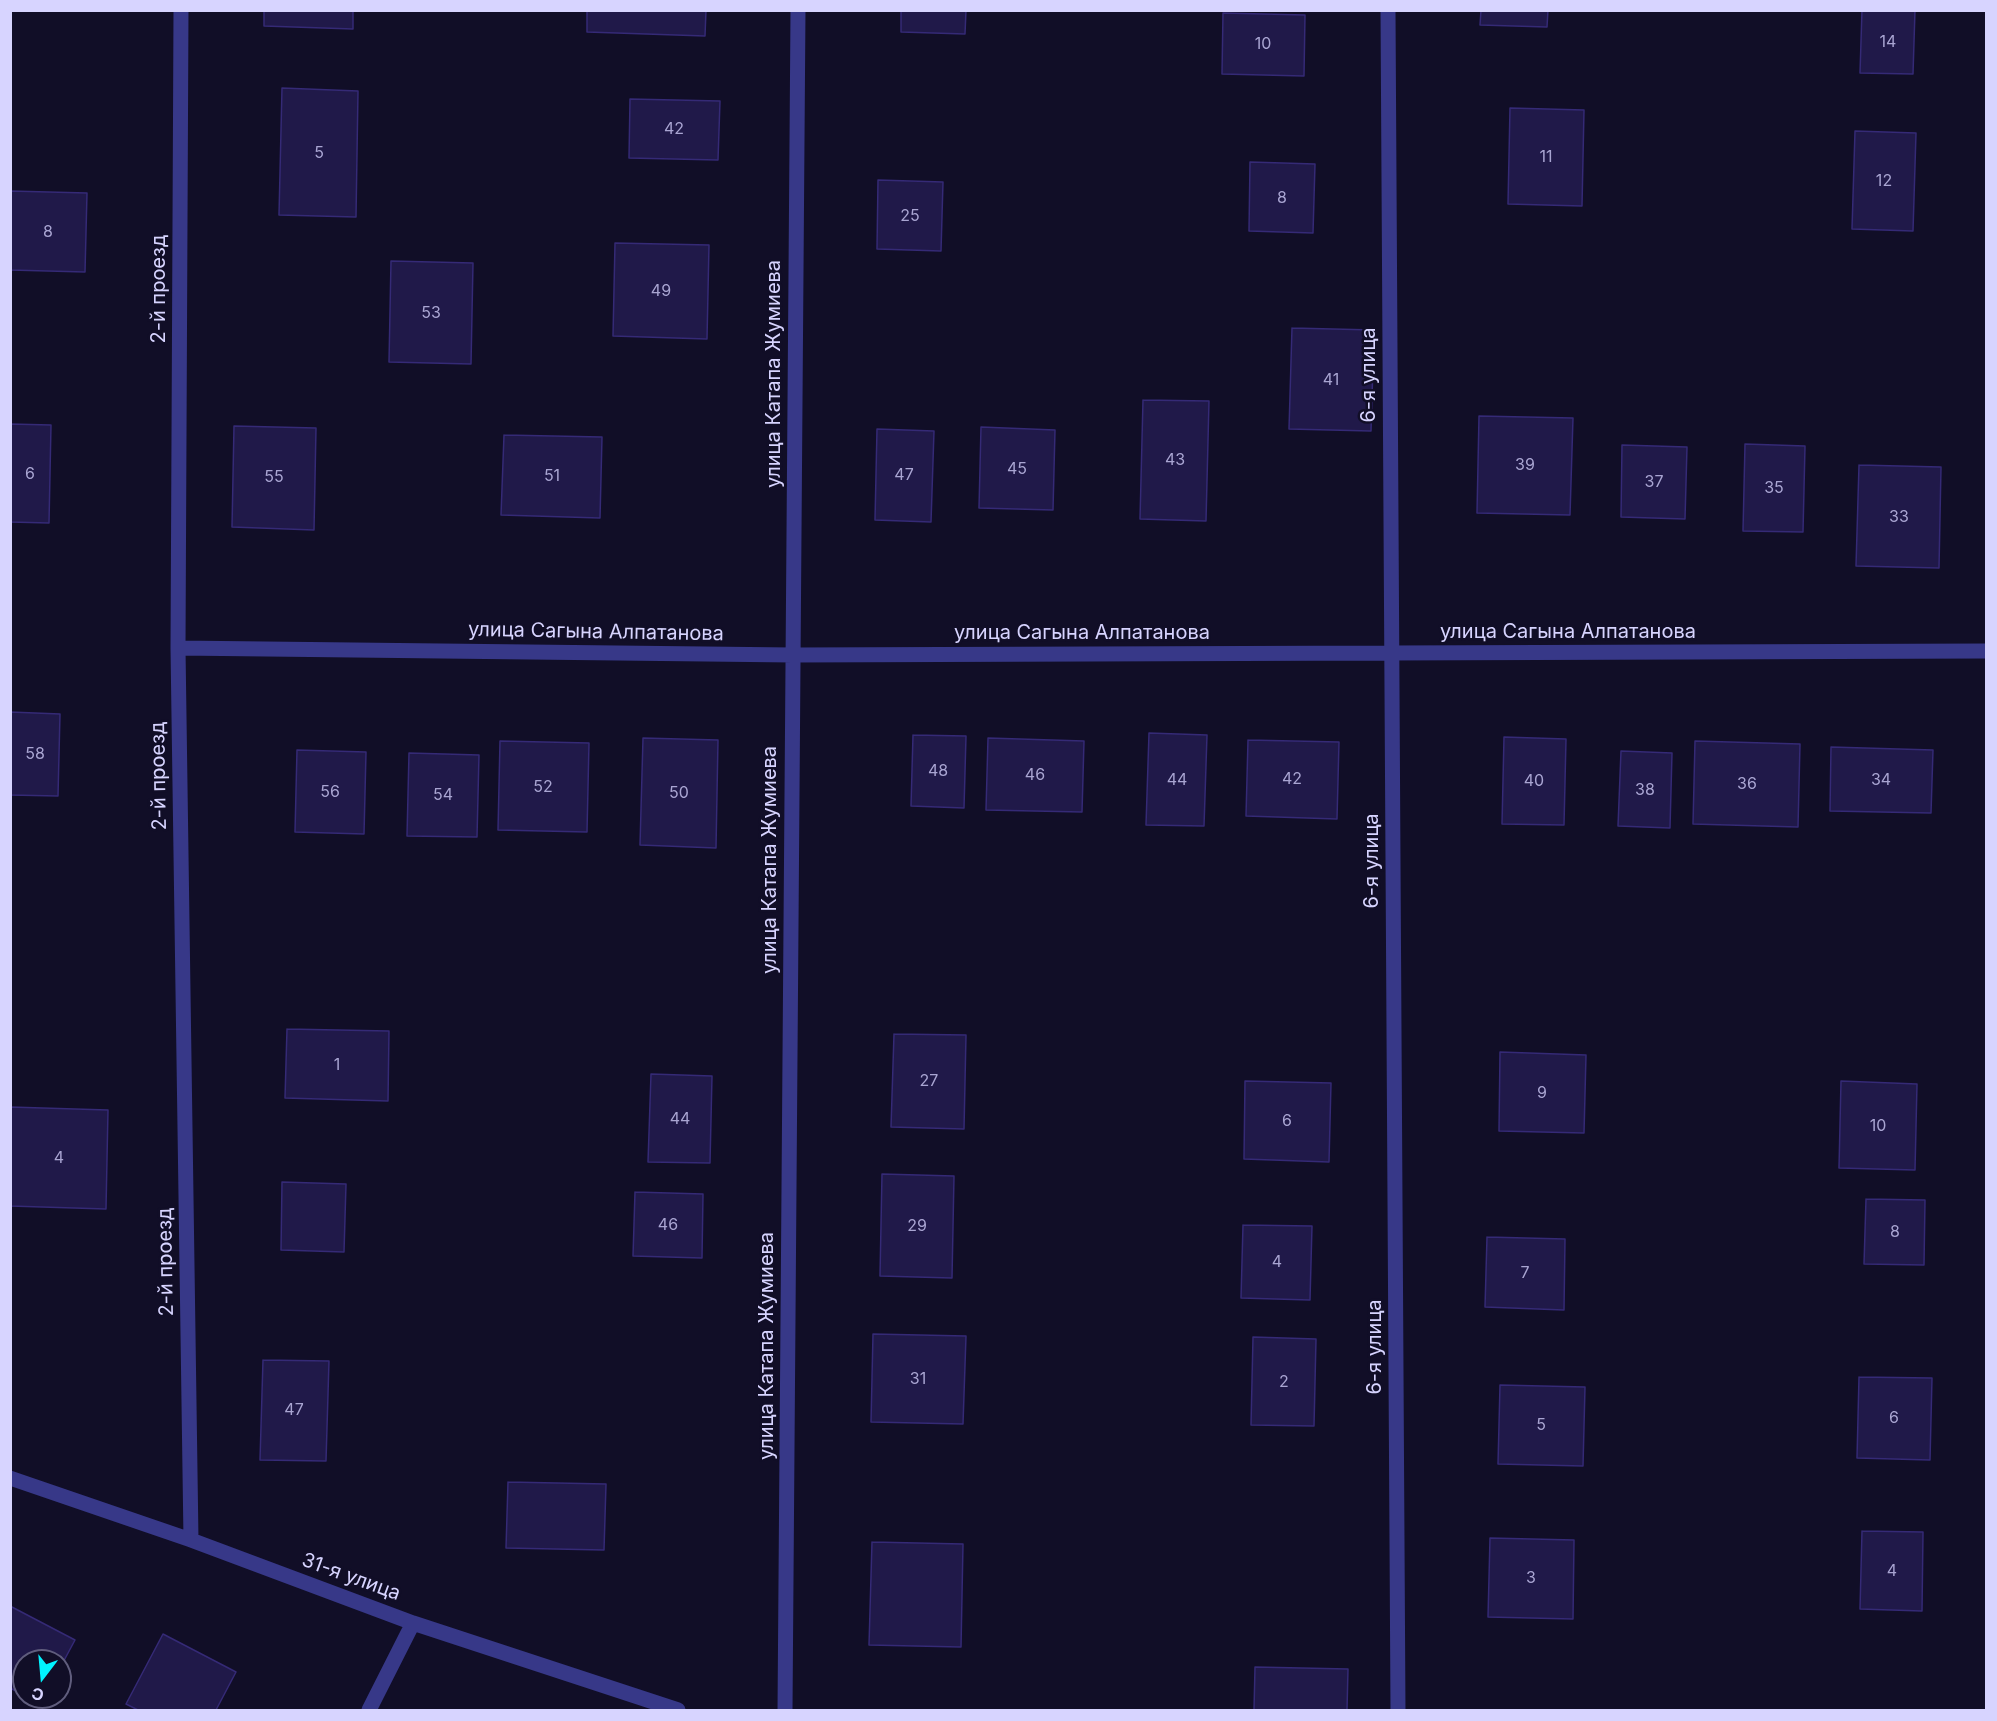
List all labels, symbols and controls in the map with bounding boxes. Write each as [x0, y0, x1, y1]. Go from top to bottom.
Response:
house number: 14 [1880, 32, 1896, 52]
house number: 10 [1255, 34, 1271, 54]
house number: 42 [664, 119, 684, 139]
house number: 5 [314, 143, 324, 163]
house number: 11 [1539, 147, 1553, 167]
house number: 12 [1876, 171, 1892, 191]
house number: 8 [1277, 188, 1287, 208]
house number: 25 [900, 206, 920, 226]
house number: 8 [43, 222, 53, 242]
street label: 2-й проезд [147, 235, 171, 343]
street label: улица Катапа Жумиева [762, 260, 786, 488]
house number: 49 [651, 281, 671, 301]
house number: 53 [421, 303, 441, 323]
street label: 6-я улица [1357, 327, 1381, 423]
house number: 41 [1323, 370, 1339, 390]
house number: 43 [1165, 450, 1185, 470]
house number: 39 [1515, 455, 1535, 475]
house number: 45 [1007, 459, 1027, 479]
house number: 6 [25, 464, 35, 484]
house number: 47 [894, 465, 914, 485]
house number: 51 [544, 466, 560, 486]
house number: 55 [264, 467, 284, 487]
house number: 37 [1645, 472, 1663, 492]
house number: 35 [1764, 478, 1784, 498]
house number: 33 [1889, 507, 1909, 527]
street label: улица Сагына Алпатанова [468, 618, 724, 646]
street label: улица Сагына Алпатанова [1440, 620, 1696, 644]
street label: улица Сагына Алпатанова [954, 621, 1210, 645]
street label: 2-й проезд [146, 721, 172, 831]
house number: 58 [25, 744, 45, 764]
street label: улица Катапа Жумиева [758, 746, 782, 974]
house number: 48 [928, 761, 948, 781]
house number: 46 [1025, 765, 1045, 785]
house number: 42 [1282, 769, 1302, 789]
house number: 44 [1167, 770, 1187, 790]
house number: 34 [1871, 770, 1891, 790]
house number: 40 [1524, 771, 1544, 791]
house number: 36 [1737, 774, 1757, 794]
house number: 52 [533, 777, 553, 797]
house number: 38 [1635, 780, 1655, 800]
house number: 56 [320, 782, 340, 802]
house number: 50 [669, 783, 689, 803]
house number: 54 [433, 785, 453, 805]
street label: 6-я улица [1360, 813, 1384, 909]
house number: 1 [334, 1055, 340, 1075]
house number: 27 [920, 1071, 938, 1091]
house number: 9 [1537, 1083, 1547, 1103]
house number: 44 [670, 1109, 690, 1129]
house number: 6 [1282, 1111, 1292, 1131]
house number: 10 [1870, 1116, 1886, 1136]
house number: 4 [54, 1148, 64, 1168]
street label: 2-й проезд [153, 1207, 179, 1317]
house number: 46 [658, 1215, 678, 1235]
house number: 29 [907, 1216, 927, 1236]
house number: 8 [1890, 1222, 1900, 1242]
street label: улица Катапа Жумиева [755, 1232, 779, 1460]
house number: 4 [1272, 1252, 1282, 1272]
house number: 7 [1520, 1263, 1530, 1283]
street label: 6-я улица [1363, 1299, 1387, 1395]
house number: 31 [910, 1369, 926, 1389]
house number: 2 [1279, 1372, 1289, 1392]
house number: 47 [284, 1400, 304, 1420]
house number: 6 [1889, 1408, 1899, 1428]
house number: 5 [1536, 1415, 1546, 1435]
street label: 31-я улица [298, 1548, 404, 1606]
house number: 4 [1887, 1561, 1897, 1581]
house number: 3 [1526, 1568, 1536, 1588]
north arrow [12, 1649, 72, 1709]
text: С [29, 1683, 46, 1706]

